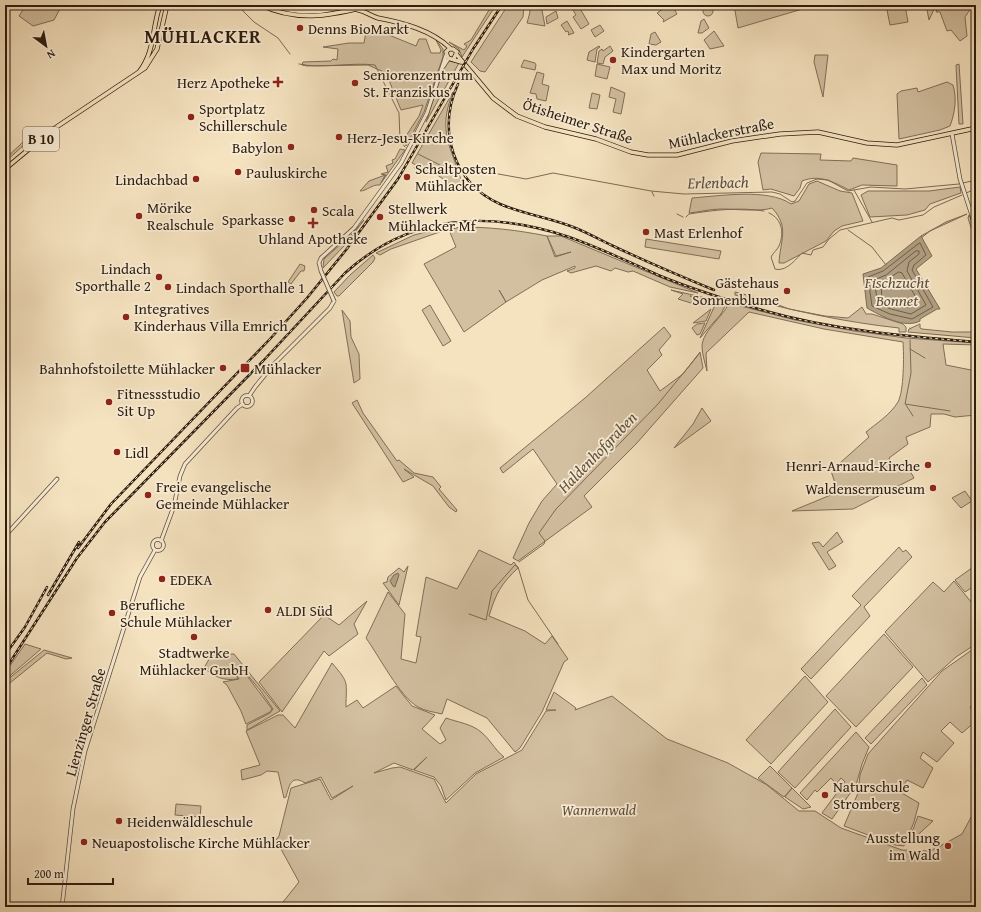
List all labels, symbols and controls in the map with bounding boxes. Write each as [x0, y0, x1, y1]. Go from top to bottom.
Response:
place label: Denns BioMarkt [308, 18, 410, 39]
district label: MÜHLACKER [144, 22, 262, 50]
marker: Denns BioMarkt [295, 23, 305, 33]
north arrow [26, 26, 66, 66]
place label: Kindergarten Max und Moritz [621, 41, 722, 79]
text: N [43, 46, 59, 64]
marker: Kindergarten Max und Moritz [608, 55, 618, 65]
place label: Seniorenzentrum St. Franziskus [363, 64, 474, 102]
place label: Herz Apotheke [177, 72, 270, 93]
marker: Herz Apotheke [273, 77, 283, 87]
marker: Seniorenzentrum St. Franziskus [350, 78, 360, 88]
street label: Ötisheimer Straße [520, 93, 636, 149]
place label: Sportplatz Schillerschule [199, 98, 287, 136]
marker: Sportplatz Schillerschule [186, 112, 196, 122]
street label: Mühlackerstraße [666, 112, 776, 154]
road number: B 10 [23, 127, 59, 151]
place label: Herz-Jesu-Kirche [347, 127, 454, 148]
marker: Herz-Jesu-Kirche [334, 132, 344, 142]
place label: Babylon [232, 137, 284, 158]
marker: Babylon [286, 142, 296, 152]
place label: Schaltposten Mühlacker [415, 158, 497, 196]
place label: Pauluskirche [246, 162, 327, 183]
marker: Pauluskirche [233, 167, 243, 177]
place label: Lindachbad [115, 169, 188, 190]
water label: Erlenbach [686, 169, 749, 195]
marker: Schaltposten Mühlacker [402, 172, 412, 182]
marker: Lindachbad [191, 174, 201, 184]
place label: Mörike Realschule [147, 197, 214, 235]
place label: Stellwerk Mühlacker Mf [388, 198, 478, 236]
place label: Scala [322, 200, 354, 221]
marker: Scala [309, 205, 319, 215]
place label: Sparkasse [222, 209, 284, 230]
marker: Mörike Realschule [134, 211, 144, 221]
marker: Stellwerk Mühlacker Mf [375, 212, 385, 222]
marker: Sparkasse [287, 214, 297, 224]
marker: Uhland Apotheke [308, 218, 318, 228]
place label: Mast Erlenhof [654, 222, 744, 243]
marker: Mast Erlenhof [641, 227, 651, 237]
place label: Uhland Apotheke [258, 228, 368, 249]
place label: Lindach Sporthalle 2 [75, 258, 152, 296]
water label: Fischzucht Bonnet [864, 270, 930, 312]
marker: Lindach Sporthalle 2 [154, 272, 164, 282]
place label: Gästehaus Sonnenblume [692, 272, 779, 310]
place label: Lindach Sporthalle 1 [176, 277, 305, 298]
marker: Lindach Sporthalle 1 [163, 282, 173, 292]
marker: Gästehaus Sonnenblume [782, 286, 792, 296]
place label: Integratives Kinderhaus Villa Emrich [134, 298, 288, 336]
marker: Integratives Kinderhaus Villa Emrich [121, 312, 131, 322]
place label: Bahnhofstoilette Mühlacker [39, 358, 215, 379]
place label: Mühlacker [254, 358, 321, 379]
marker: Mühlacker [239, 362, 251, 374]
marker: Bahnhofstoilette Mühlacker [218, 363, 228, 373]
place label: Fitnessstudio Sit Up [117, 383, 201, 421]
marker: Fitnessstudio Sit Up [104, 397, 114, 407]
water label: Haldenhofgraben [551, 406, 642, 499]
place label: Lidl [125, 442, 149, 463]
marker: Lidl [112, 447, 122, 457]
place label: Henri-Arnaud-Kirche [786, 455, 920, 476]
marker: Henri-Arnaud-Kirche [923, 460, 933, 470]
place label: Freie evangelische Gemeinde Mühlacker [156, 476, 289, 514]
place label: Waldensermuseum [805, 478, 926, 499]
marker: Waldensermuseum [928, 483, 938, 493]
marker: Freie evangelische Gemeinde Mühlacker [143, 490, 153, 500]
place label: EDEKA [170, 569, 212, 590]
marker: EDEKA [157, 574, 167, 584]
place label: Berufliche Schule Mühlacker [120, 594, 232, 632]
place label: ALDI Süd [276, 600, 333, 621]
marker: ALDI Süd [263, 605, 273, 615]
marker: Berufliche Schule Mühlacker [107, 608, 117, 618]
marker: Stadtwerke Mühlacker GmbH [189, 632, 199, 642]
place label: Stadtwerke Mühlacker GmbH [139, 642, 249, 680]
street label: Lienzinger Straße [60, 665, 110, 779]
place label: Naturschule Stromberg [833, 776, 910, 814]
marker: Naturschule Stromberg [820, 790, 830, 800]
park label: Wannenwald [562, 799, 636, 820]
place label: Heidenwäldleschule [127, 811, 253, 832]
marker: Heidenwäldleschule [114, 816, 124, 826]
place label: Ausstellung im Wald [866, 827, 941, 865]
place label: Neuapostolische Kirche Mühlacker [92, 832, 310, 853]
marker: Neuapostolische Kirche Mühlacker [79, 837, 89, 847]
marker: Ausstellung im Wald [943, 841, 953, 851]
scale bar [28, 860, 113, 886]
text: 200 m [34, 865, 64, 882]

